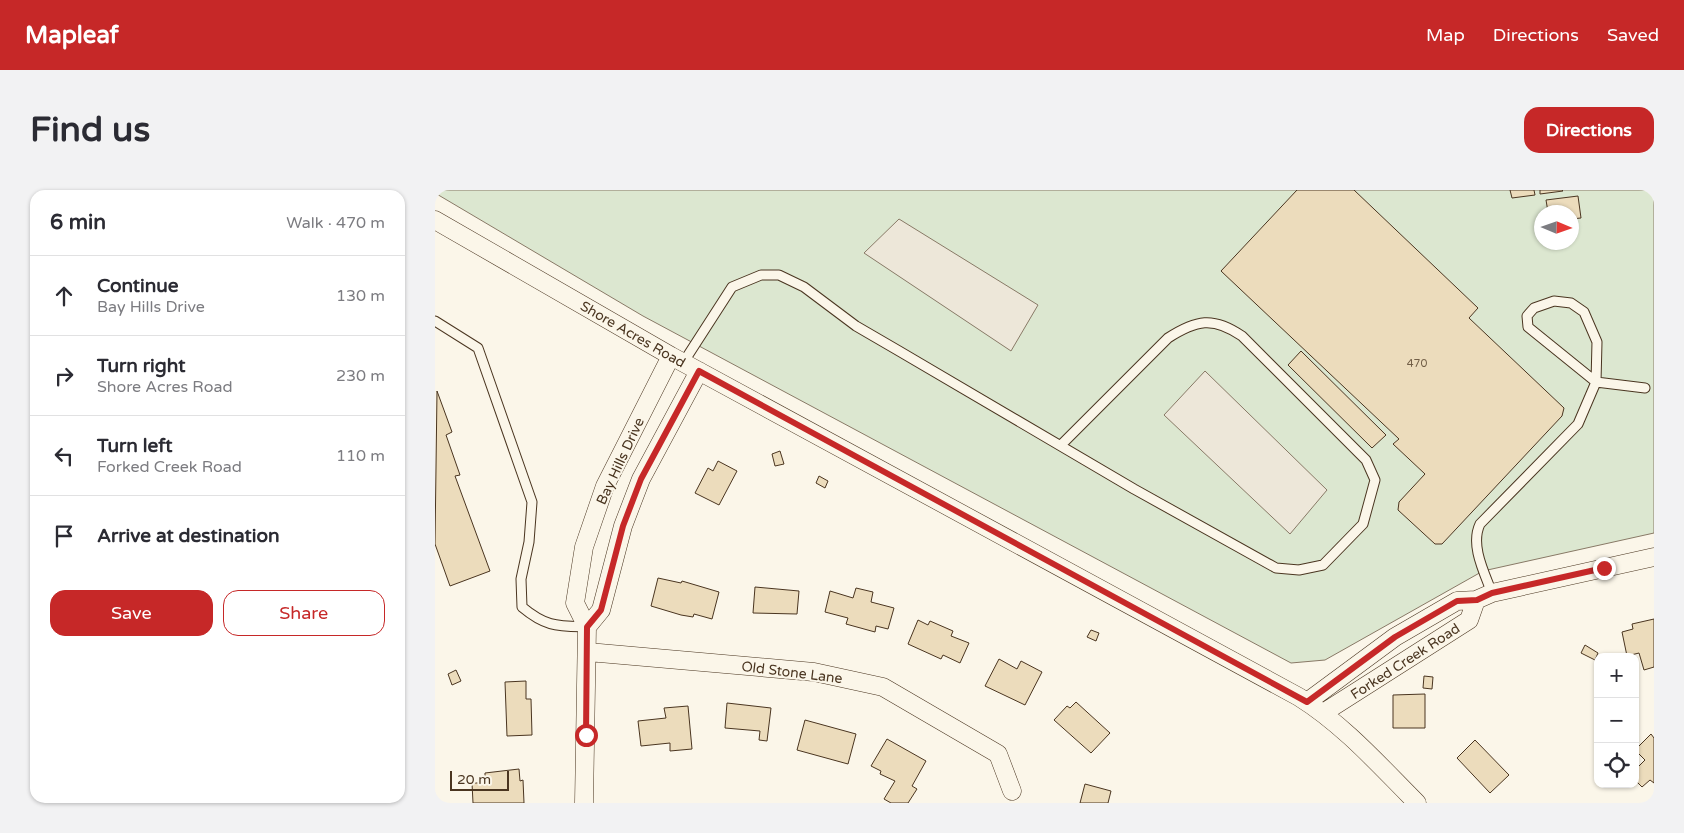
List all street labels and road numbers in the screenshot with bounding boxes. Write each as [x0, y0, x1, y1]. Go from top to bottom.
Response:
street label: Shore Acres Road [577, 297, 688, 371]
street label: Bay Hills Drive [593, 415, 648, 508]
street label: Forked Creek Road [1347, 620, 1463, 703]
street label: Old Stone Lane [740, 658, 844, 687]

